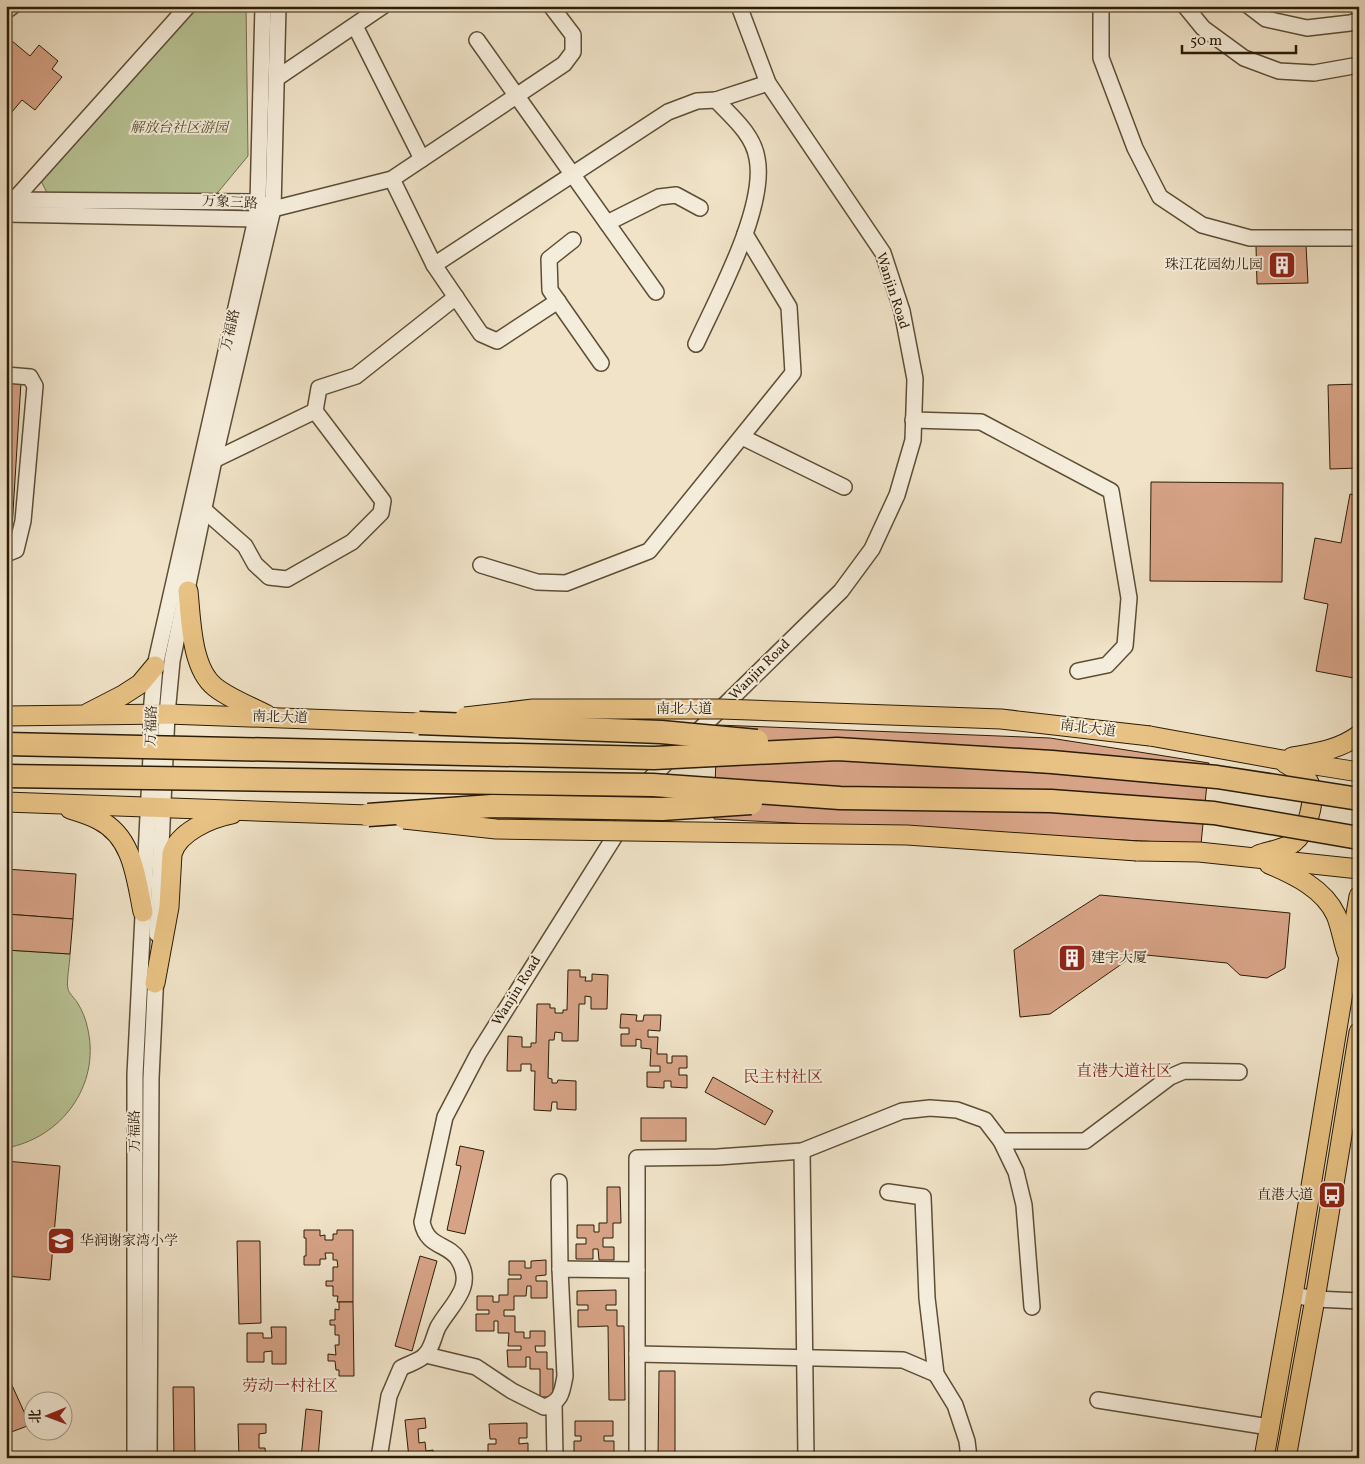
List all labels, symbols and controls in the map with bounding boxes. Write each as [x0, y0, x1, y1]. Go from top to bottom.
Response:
scale bar [1182, 22, 1296, 54]
text: 50 m [1190, 31, 1222, 52]
park label: 解放台社区游园 [130, 119, 230, 138]
street label: 万象三路 [202, 192, 258, 214]
street label: Wanjin Road [871, 250, 913, 332]
building icon: 珠江花园幼儿园 [1267, 250, 1297, 280]
place label: 珠江花园幼儿园 [1165, 256, 1263, 275]
street label: 万福路 [217, 307, 245, 353]
street label: Wanjin Road [725, 635, 795, 705]
street label: 南北大道 [656, 700, 712, 719]
street label: 万福路 [142, 705, 162, 747]
street label: 南北大道 [252, 708, 308, 728]
street label: 南北大道 [1059, 716, 1117, 742]
building icon: 建宇大厦 [1057, 943, 1087, 973]
place label: 建宇大厦 [1091, 949, 1147, 968]
street label: Wanjin Road [488, 952, 546, 1030]
district label: 直港大道社区 [1076, 1061, 1172, 1083]
district label: 民主村社区 [743, 1067, 823, 1089]
street label: 万福路 [126, 1110, 145, 1152]
bus stop icon: 直港大道 [1317, 1180, 1347, 1210]
place label: 直港大道 [1257, 1186, 1313, 1205]
school or university icon: 华润谢家湾小学 [46, 1226, 76, 1256]
place label: 华润谢家湾小学 [80, 1232, 178, 1251]
district label: 劳动一村社区 [242, 1376, 338, 1398]
north arrow [22, 1392, 72, 1442]
text: 北 [27, 1409, 46, 1423]

